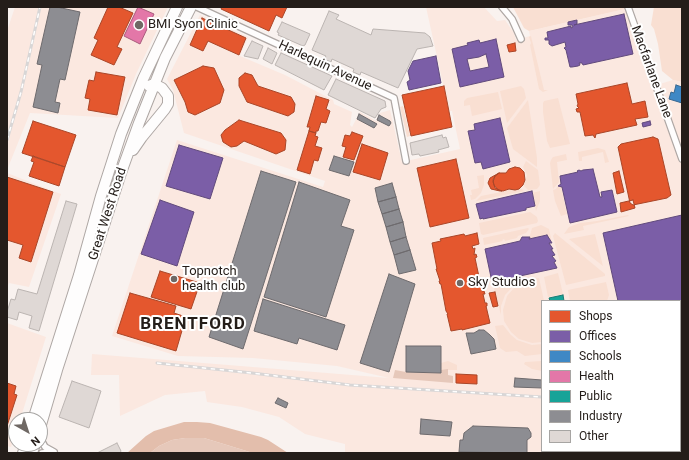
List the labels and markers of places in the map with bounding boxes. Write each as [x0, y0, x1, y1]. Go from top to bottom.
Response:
place label: BMI Syon Clinic [148, 17, 238, 33]
marker: BMI Syon Clinic [133, 19, 145, 31]
place label: Topnotch health club [182, 264, 245, 295]
marker: Topnotch health club [169, 274, 179, 284]
place label: Sky Studios [468, 275, 535, 291]
marker: Sky Studios [455, 278, 465, 288]

